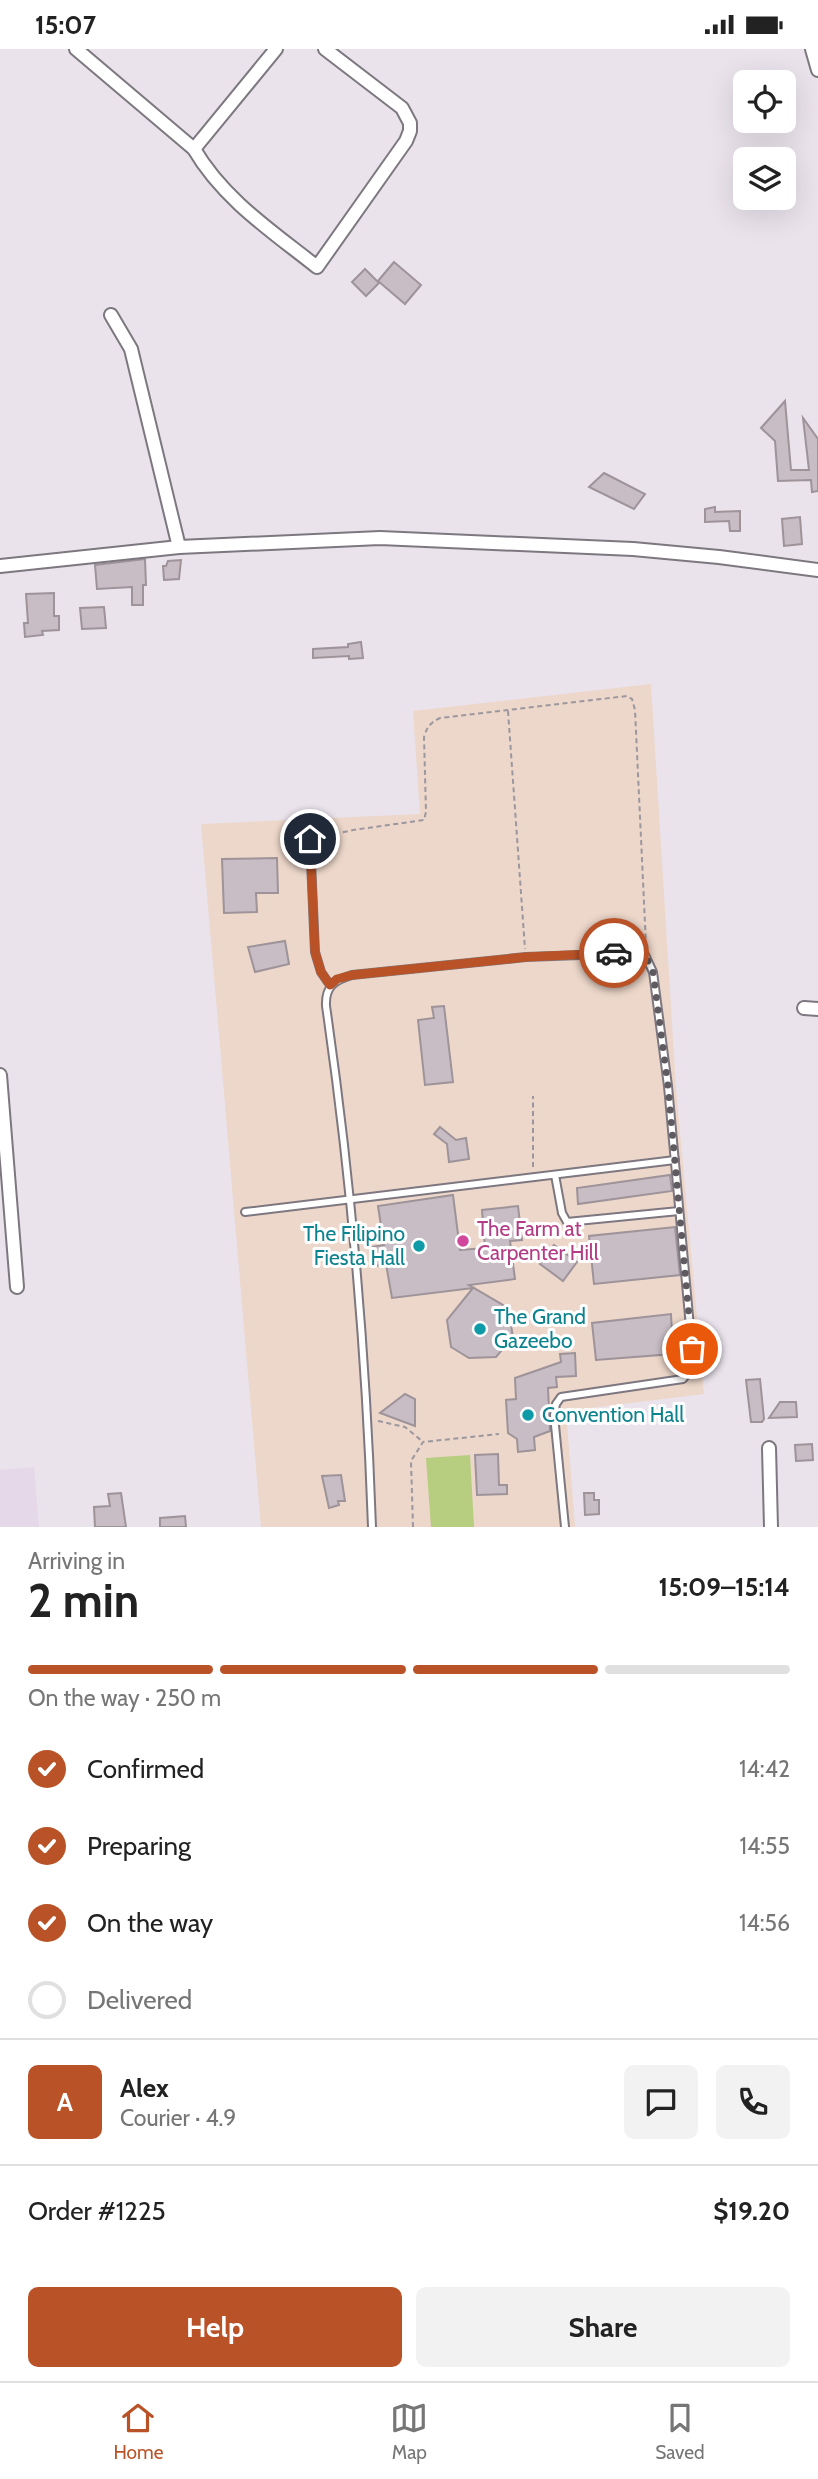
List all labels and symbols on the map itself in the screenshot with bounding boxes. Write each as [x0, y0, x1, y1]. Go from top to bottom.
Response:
pin [280, 809, 340, 869]
courier [579, 918, 649, 988]
place label: The Farm at Carpenter Hill [477, 1216, 599, 1265]
place label: The Filipino Fiesta Hall [303, 1221, 405, 1270]
marker: The Farm at Carpenter Hill [455, 1233, 471, 1249]
marker: The Filipino Fiesta Hall [411, 1238, 427, 1254]
place label: The Grand Gazeebo [494, 1304, 586, 1353]
pin [662, 1319, 722, 1379]
marker: The Grand Gazeebo [472, 1321, 488, 1337]
place label: Convention Hall [542, 1402, 684, 1427]
marker: Convention Hall [520, 1407, 536, 1423]

